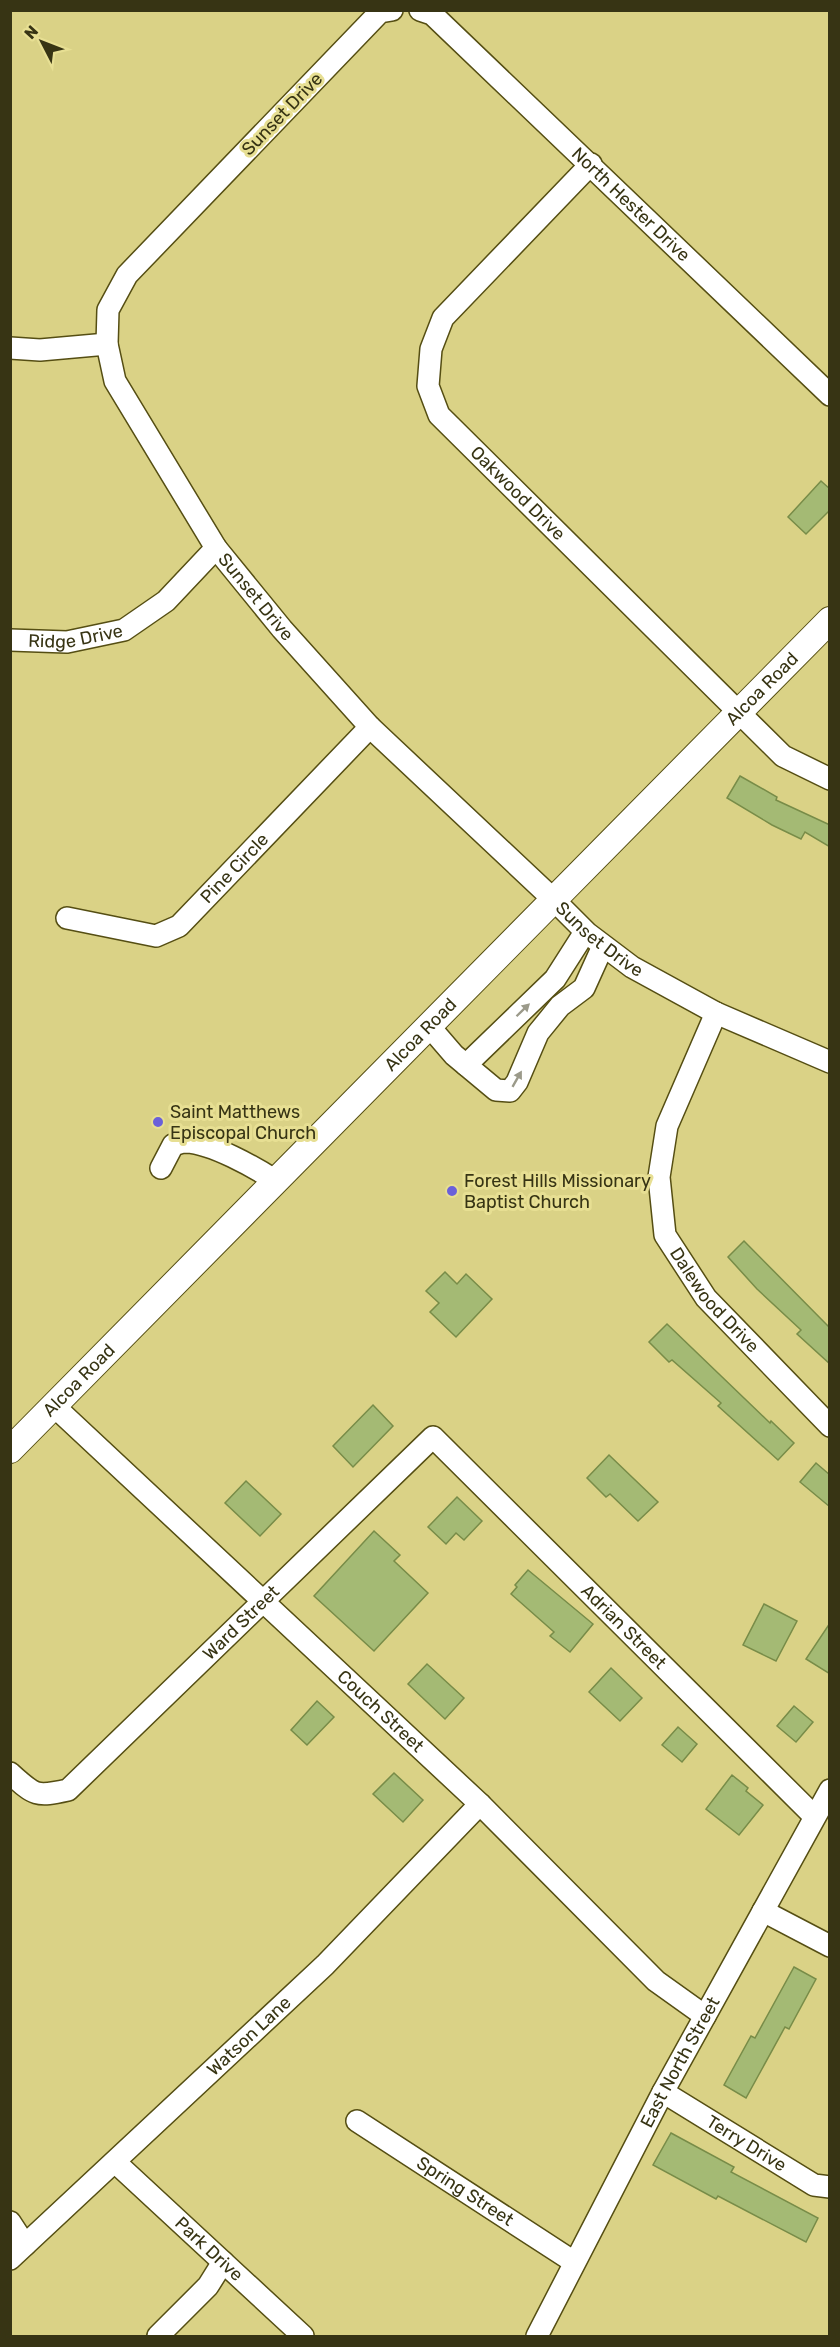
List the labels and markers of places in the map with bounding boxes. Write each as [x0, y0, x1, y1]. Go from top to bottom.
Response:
place label: Saint Matthews Episcopal Church [170, 1101, 316, 1144]
marker: Saint Matthews Episcopal Church [151, 1115, 165, 1129]
place label: Forest Hills Missionary Baptist Church [464, 1170, 651, 1213]
marker: Forest Hills Missionary Baptist Church [445, 1184, 459, 1198]

